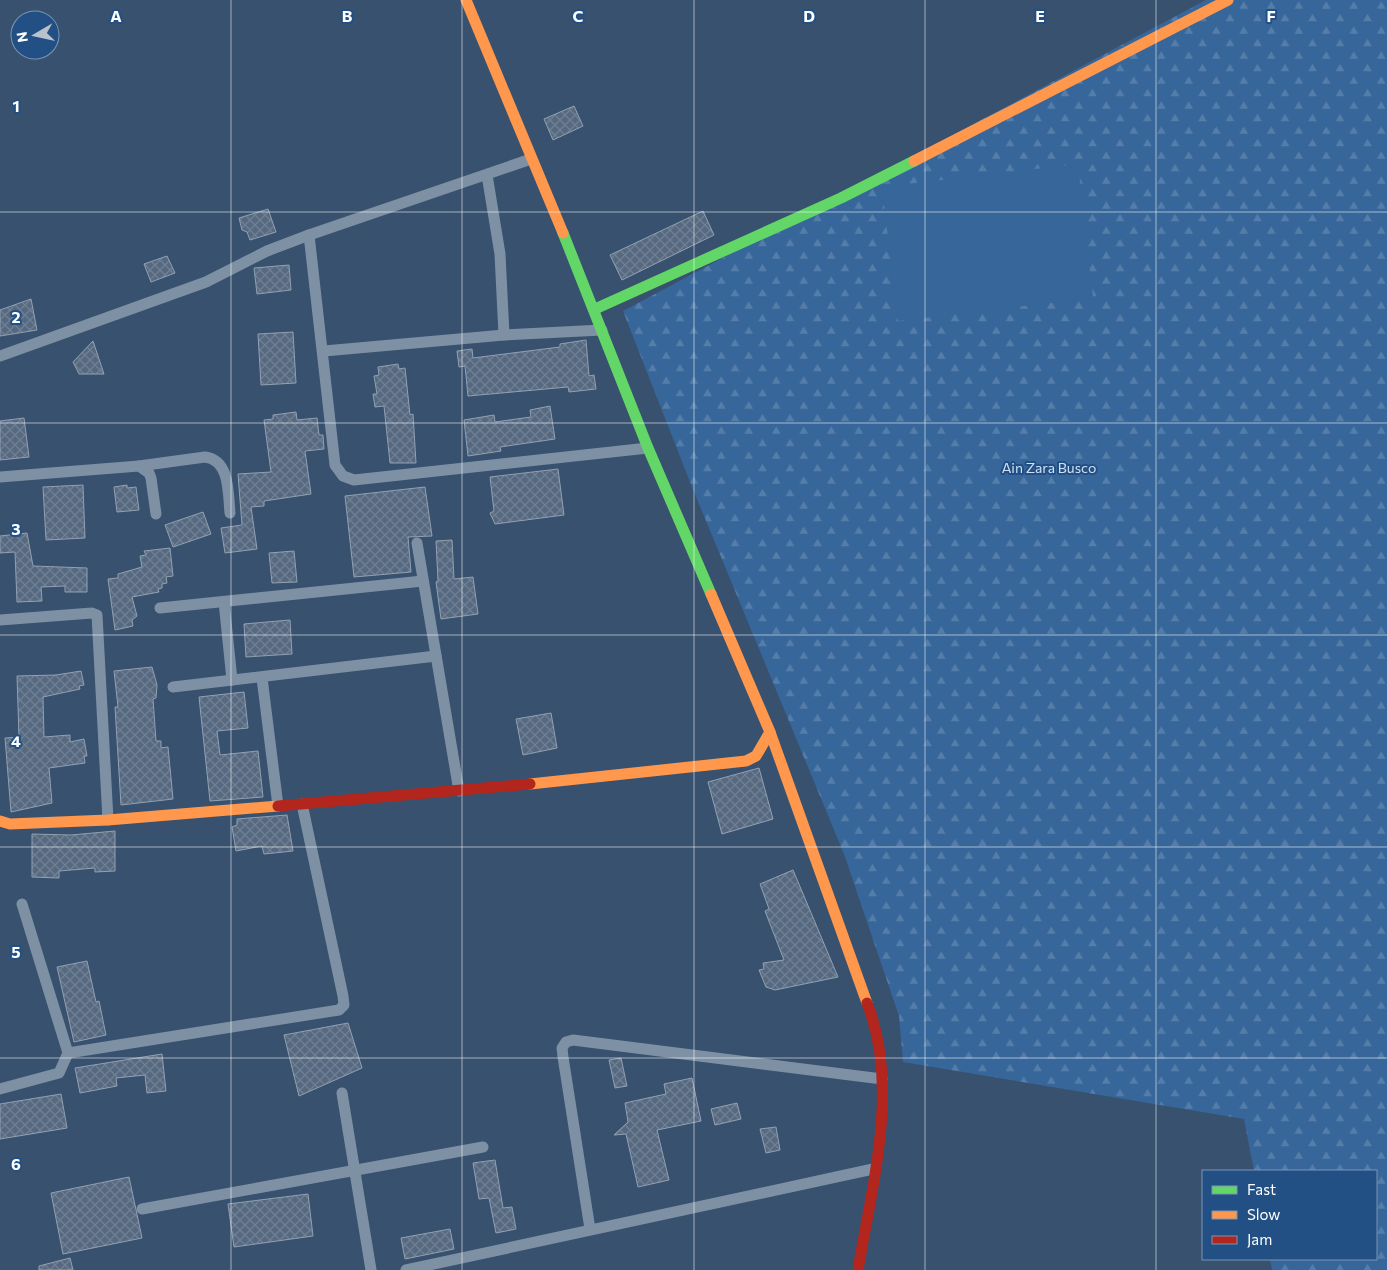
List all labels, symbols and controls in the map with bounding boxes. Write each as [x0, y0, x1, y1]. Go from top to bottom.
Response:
text: A [110, 6, 122, 25]
text: B [342, 6, 353, 25]
text: C [573, 6, 584, 25]
text: D [803, 6, 815, 25]
text: E [1035, 6, 1045, 25]
text: F [1266, 6, 1276, 25]
north arrow [10, 10, 60, 60]
text: N [12, 31, 31, 44]
text: 1 [12, 96, 20, 115]
text: 2 [11, 307, 21, 326]
park label: Ain Zara Busco [1002, 459, 1096, 476]
text: 3 [11, 519, 21, 538]
text: 4 [11, 731, 21, 750]
text: 5 [11, 942, 21, 961]
text: 6 [11, 1154, 21, 1173]
legend [1202, 1170, 1377, 1260]
text: Fast [1247, 1180, 1276, 1198]
text: Slow [1247, 1205, 1280, 1223]
text: Jam [1247, 1230, 1272, 1248]

